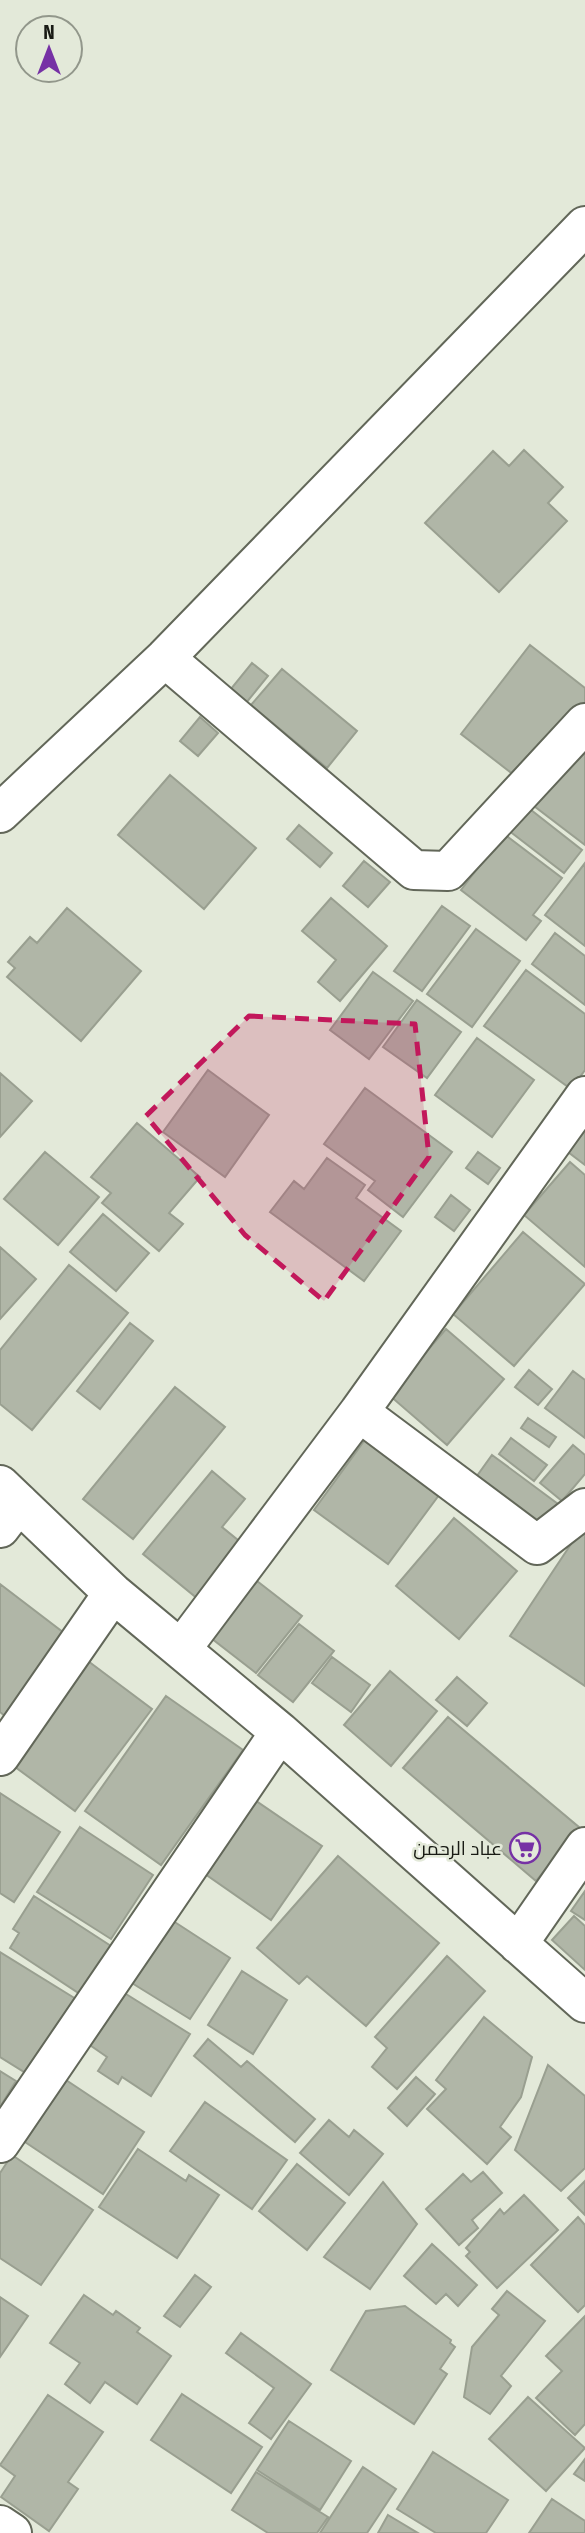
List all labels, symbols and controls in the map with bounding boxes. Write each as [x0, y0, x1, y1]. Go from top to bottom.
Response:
north arrow [14, 14, 84, 84]
text: N [43, 21, 55, 44]
supermarket icon: عباد الرحمن [508, 1831, 542, 1865]
place label: عباد الرحمن [413, 1837, 502, 1860]

